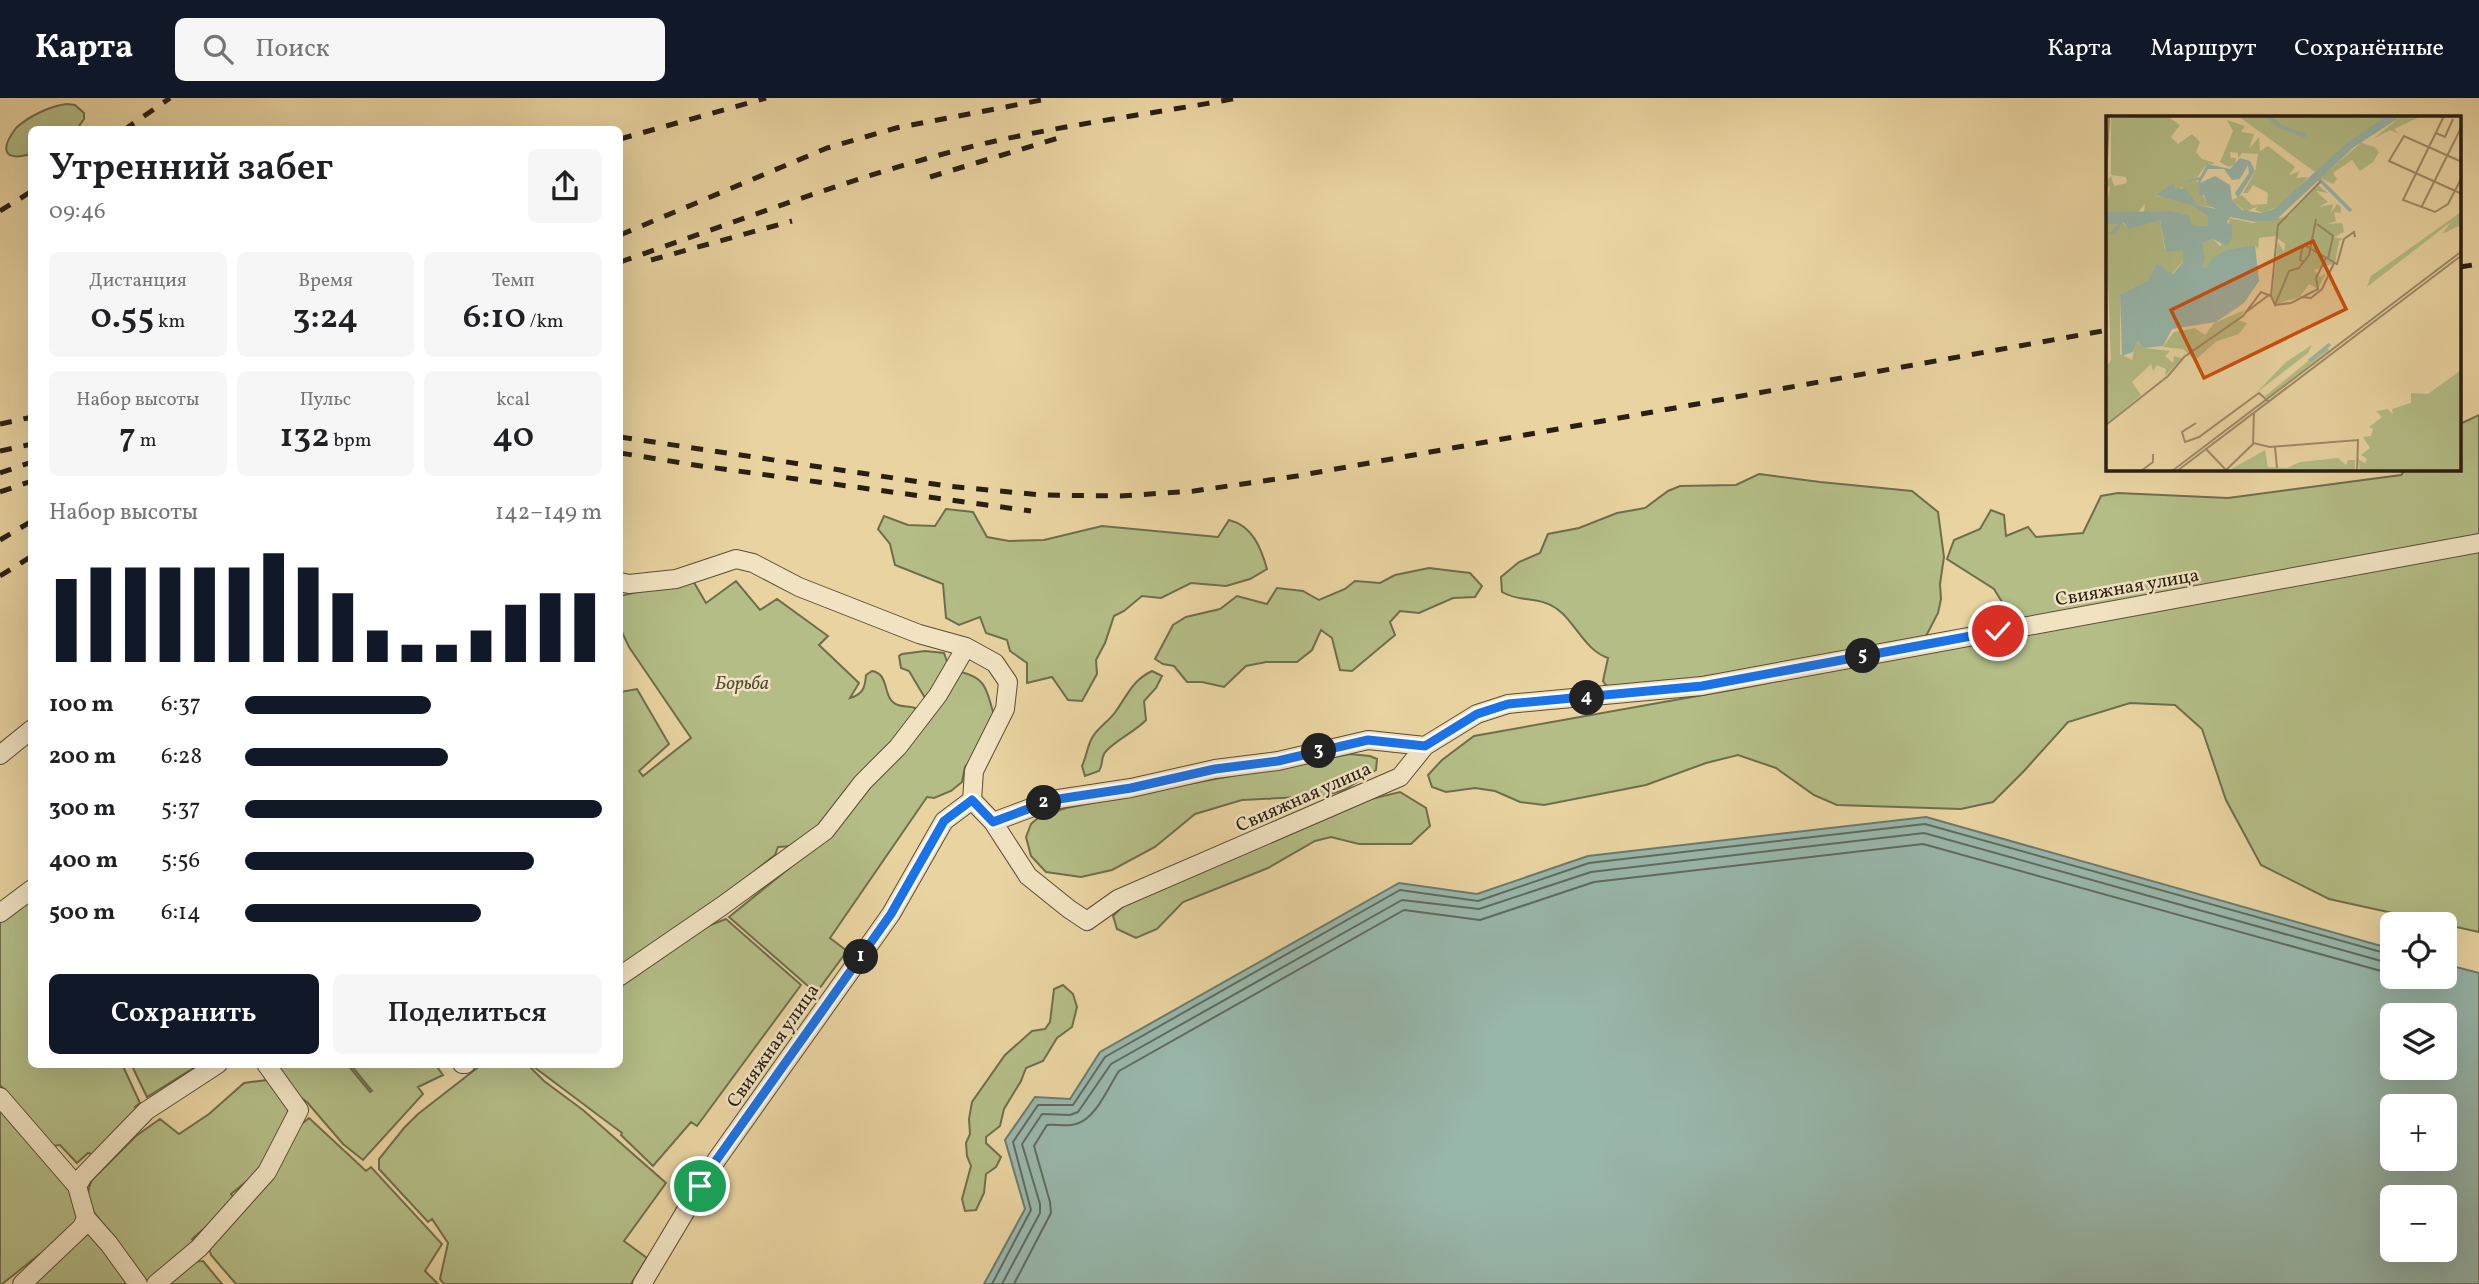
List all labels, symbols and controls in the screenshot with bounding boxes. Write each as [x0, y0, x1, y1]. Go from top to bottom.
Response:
search box [175, 18, 665, 81]
text: Карта [35, 26, 133, 72]
icon: search [199, 30, 237, 68]
text: Поиск [255, 31, 330, 67]
text: Карта [2047, 32, 2112, 66]
text: Маршрут [2150, 32, 2256, 66]
text: Сохранённые [2294, 32, 2444, 66]
inset map [2106, 116, 2462, 471]
text: Утренний забег [49, 143, 333, 196]
button: share [528, 149, 602, 223]
text: 09:46 [49, 196, 106, 228]
text: Дистанция [89, 268, 187, 294]
text: Время [298, 268, 353, 294]
text: Темп [492, 268, 535, 294]
text: 0.55 [90, 294, 154, 342]
text: 3:24 [293, 294, 358, 342]
text: 6:10 [463, 294, 526, 342]
text: km [154, 309, 185, 335]
text: /km [526, 309, 564, 335]
text: Набор высоты [76, 387, 199, 413]
text: Пульс [300, 387, 351, 413]
text: kcal [496, 387, 530, 413]
text: 7 [119, 413, 136, 461]
text: 132 [279, 413, 330, 461]
text: 40 [492, 413, 534, 461]
text: m [136, 428, 157, 454]
text: bpm [330, 428, 372, 454]
text: Набор высоты [49, 497, 198, 529]
text: 142–149 m [495, 497, 602, 529]
street label: Свияжная улица [2053, 563, 2201, 613]
pin [1968, 601, 2028, 661]
icon: check [1979, 612, 2017, 650]
pin: 5 [1846, 638, 1881, 674]
text: 5 [1858, 642, 1867, 668]
park label: Борьба [715, 671, 769, 697]
pin: 4 [1570, 680, 1604, 716]
text: 4 [1581, 684, 1592, 710]
text: 100 m [49, 689, 114, 721]
text: 6:37 [161, 689, 201, 721]
pin: 3 [1302, 734, 1336, 768]
text: 3 [1314, 737, 1323, 763]
text: 200 m [49, 741, 116, 773]
text: 6:28 [161, 741, 202, 773]
street label: Свияжная улица [1232, 756, 1376, 839]
pin: 2 [1026, 786, 1062, 820]
text: 2 [1039, 789, 1048, 815]
text: 300 m [49, 793, 116, 825]
text: 5:37 [161, 793, 200, 825]
text: 400 m [49, 845, 118, 877]
text: 5:56 [161, 845, 200, 877]
text: 500 m [49, 897, 115, 929]
text: 6:14 [161, 897, 201, 929]
map controls [2380, 912, 2457, 1262]
button: locate [2380, 912, 2457, 989]
pin: 1 [844, 940, 878, 974]
text: 1 [857, 943, 864, 969]
button: Сохранить [49, 974, 319, 1054]
button: Поделиться [333, 974, 602, 1054]
street label: Свияжная улица [721, 979, 826, 1113]
button: layers [2380, 1003, 2457, 1080]
button: + [2380, 1094, 2457, 1171]
pin [670, 1156, 730, 1216]
icon: arrive [681, 1167, 719, 1205]
button: − [2380, 1185, 2457, 1262]

